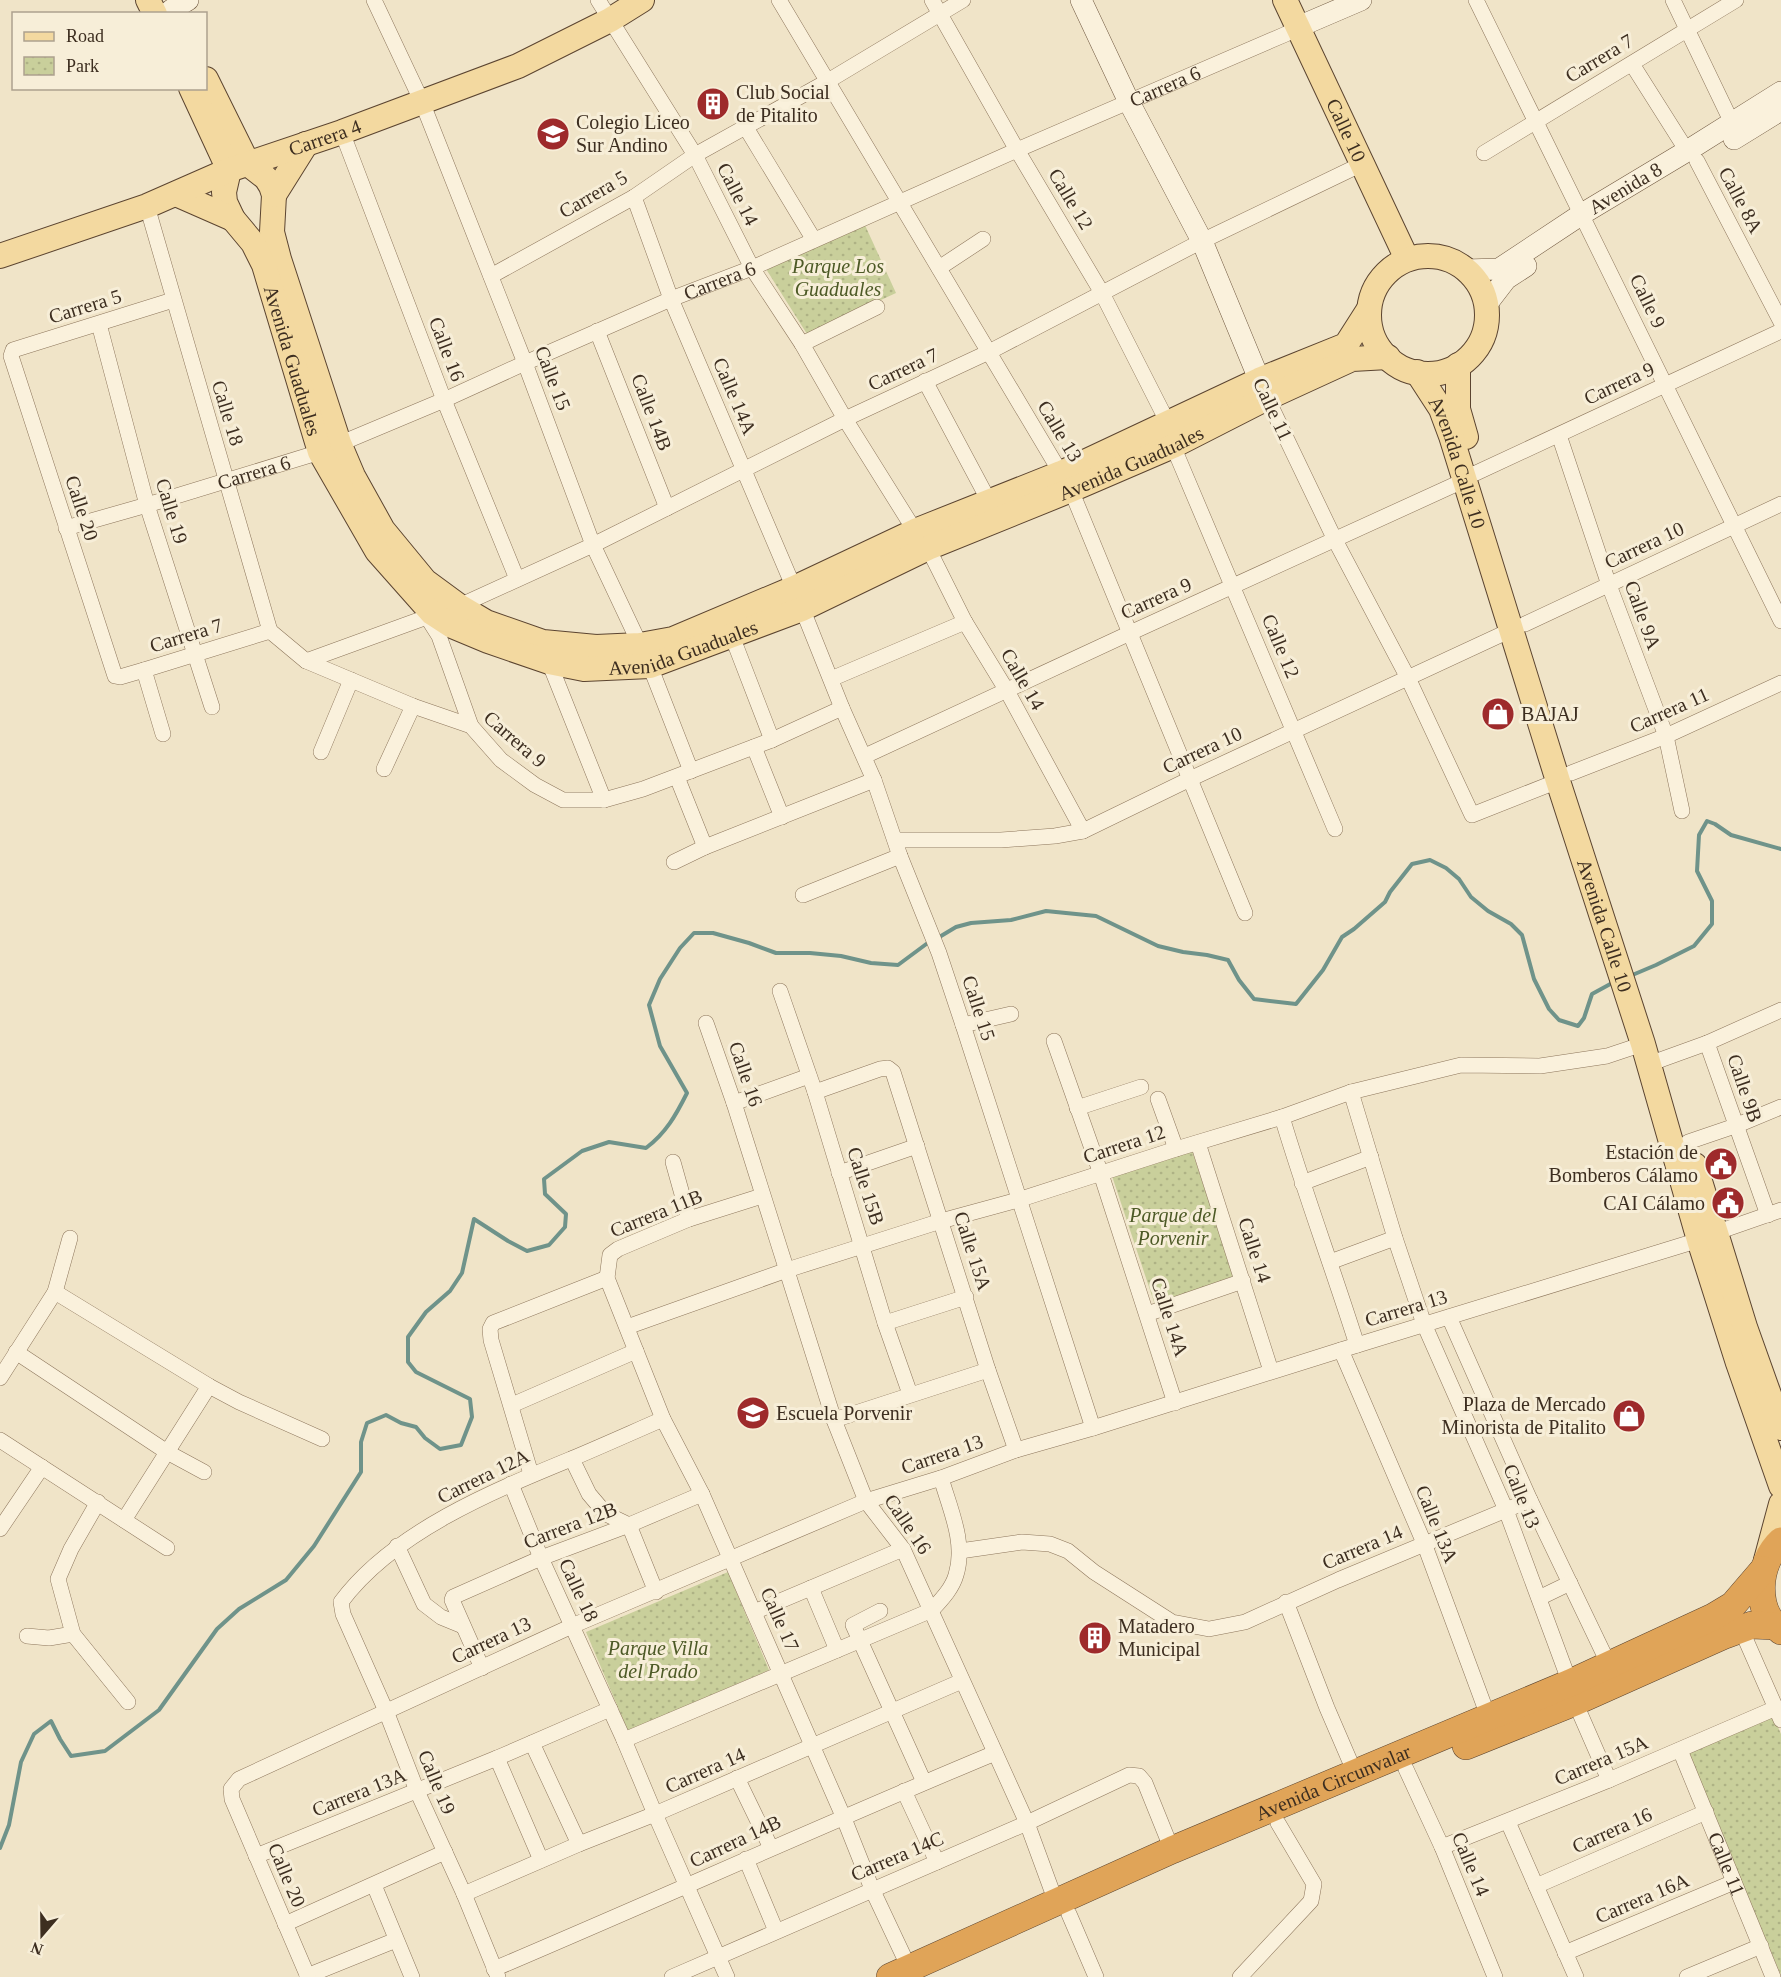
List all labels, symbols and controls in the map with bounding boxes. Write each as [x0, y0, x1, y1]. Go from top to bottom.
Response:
legend [12, 12, 207, 90]
text: Road [66, 26, 104, 46]
street label: Carrera 7 [1561, 29, 1637, 87]
text: Park [66, 56, 99, 76]
street label: Carrera 6 [1126, 61, 1204, 111]
place label: Club Social de Pitalito [736, 81, 830, 126]
building icon: Club Social de Pitalito [695, 86, 731, 122]
street label: Calle 10 [1322, 95, 1371, 165]
place label: Colegio Liceo Sur Andino [576, 111, 690, 156]
street label: Carrera 4 [286, 115, 364, 160]
school or university icon: Colegio Liceo Sur Andino [535, 116, 571, 152]
street label: Avenida 8 [1585, 158, 1666, 218]
street label: Calle 14 [713, 159, 763, 229]
street label: Calle 8A [1714, 163, 1768, 237]
street label: Calle 12 [1044, 165, 1098, 233]
street label: Carrera 5 [555, 166, 631, 222]
park label: Parque Los Guaduales [791, 255, 884, 300]
street label: Carrera 6 [681, 257, 758, 304]
street label: Calle 9 [1626, 270, 1670, 332]
street label: Avenida Guaduales [260, 283, 326, 439]
street label: Carrera 5 [46, 285, 124, 327]
street label: Calle 16 [425, 314, 469, 384]
street label: Calle 15 [531, 343, 575, 413]
street label: Carrera 7 [864, 343, 942, 395]
street label: Calle 14A [709, 354, 761, 438]
street label: Carrera 9 [1580, 357, 1658, 409]
street label: Calle 14B [627, 370, 677, 454]
street label: Calle 11 [1249, 374, 1297, 444]
street label: Calle 18 [208, 378, 248, 448]
street label: Avenida Calle 10 [1424, 392, 1490, 531]
street label: Calle 13 [1033, 397, 1087, 465]
street label: Avenida Guaduales [1056, 421, 1207, 505]
street label: Carrera 6 [215, 451, 293, 494]
street label: Calle 20 [61, 473, 103, 543]
street label: Calle 19 [152, 476, 192, 546]
street label: Carrera 10 [1601, 517, 1687, 573]
street label: Carrera 9 [1117, 573, 1195, 623]
street label: Calle 9A [1620, 578, 1666, 653]
street label: Calle 12 [1258, 611, 1304, 681]
street label: Carrera 7 [147, 614, 225, 656]
street label: Avenida Guaduales [608, 616, 761, 679]
street label: Calle 14 [997, 644, 1049, 714]
street label: Carrera 11 [1626, 683, 1712, 737]
shop icon: BAJAJ [1480, 696, 1516, 732]
place label: BAJAJ [1521, 703, 1579, 725]
street label: Carrera 9 [479, 706, 551, 772]
street label: Carrera 10 [1159, 722, 1245, 778]
street label: Avenida Calle 10 [1573, 856, 1636, 995]
street label: Calle 15 [958, 973, 1000, 1043]
street label: Calle 16 [725, 1039, 767, 1109]
street label: Calle 9B [1723, 1051, 1767, 1125]
street label: Carrera 12 [1080, 1120, 1168, 1168]
place label: Estación de Bomberos Cálamo [1549, 1141, 1698, 1186]
street label: Calle 15B [843, 1144, 889, 1228]
public building icon: Estación de Bomberos Cálamo [1703, 1146, 1739, 1182]
street label: Carrera 11B [607, 1185, 705, 1241]
public building icon: CAI Cálamo [1710, 1185, 1746, 1221]
place label: CAI Cálamo [1603, 1192, 1705, 1214]
park label: Parque del Porvenir [1128, 1204, 1217, 1249]
street label: Calle 15A [950, 1209, 996, 1294]
street label: Calle 14 [1234, 1215, 1276, 1285]
street label: Calle 14A [1147, 1275, 1193, 1360]
street label: Carrera 13 [1362, 1285, 1450, 1331]
place label: Plaza de Mercado Minorista de Pitalito [1442, 1393, 1606, 1438]
school or university icon: Escuela Porvenir [735, 1395, 771, 1431]
shop icon: Plaza de Mercado Minorista de Pitalito [1611, 1398, 1647, 1434]
place label: Escuela Porvenir [776, 1402, 912, 1424]
street label: Carrera 13 [898, 1430, 986, 1478]
street label: Carrera 12A [434, 1444, 533, 1508]
street label: Calle 13 [1499, 1461, 1545, 1531]
street label: Calle 13A [1412, 1482, 1463, 1566]
street label: Calle 16 [880, 1490, 936, 1558]
street label: Carrera 12B [520, 1497, 620, 1553]
street label: Carrera 14 [1319, 1520, 1405, 1574]
street label: Calle 18 [555, 1555, 603, 1625]
street label: Calle 17 [756, 1584, 804, 1654]
street label: Carrera 13 [448, 1612, 534, 1668]
place label: Matadero Municipal [1118, 1615, 1201, 1661]
building icon: Matadero Municipal [1077, 1620, 1113, 1656]
park label: Parque Villa del Prado [607, 1637, 708, 1682]
street label: Carrera 15A [1551, 1730, 1652, 1790]
street label: Avenida Circunvalar [1252, 1740, 1414, 1825]
street label: Carrera 14 [662, 1743, 748, 1797]
street label: Calle 19 [414, 1747, 460, 1817]
street label: Carrera 13A [309, 1763, 410, 1821]
street label: Carrera 16 [1569, 1803, 1655, 1857]
street label: Carrera 14B [686, 1810, 784, 1872]
street label: Carrera 14C [847, 1827, 947, 1885]
street label: Calle 14 [1448, 1829, 1494, 1899]
street label: Calle 11 [1704, 1829, 1749, 1899]
street label: Calle 20 [264, 1840, 310, 1910]
street label: Carrera 16A [1592, 1868, 1693, 1928]
north arrow [12, 1905, 72, 1965]
text: N [28, 1939, 45, 1959]

